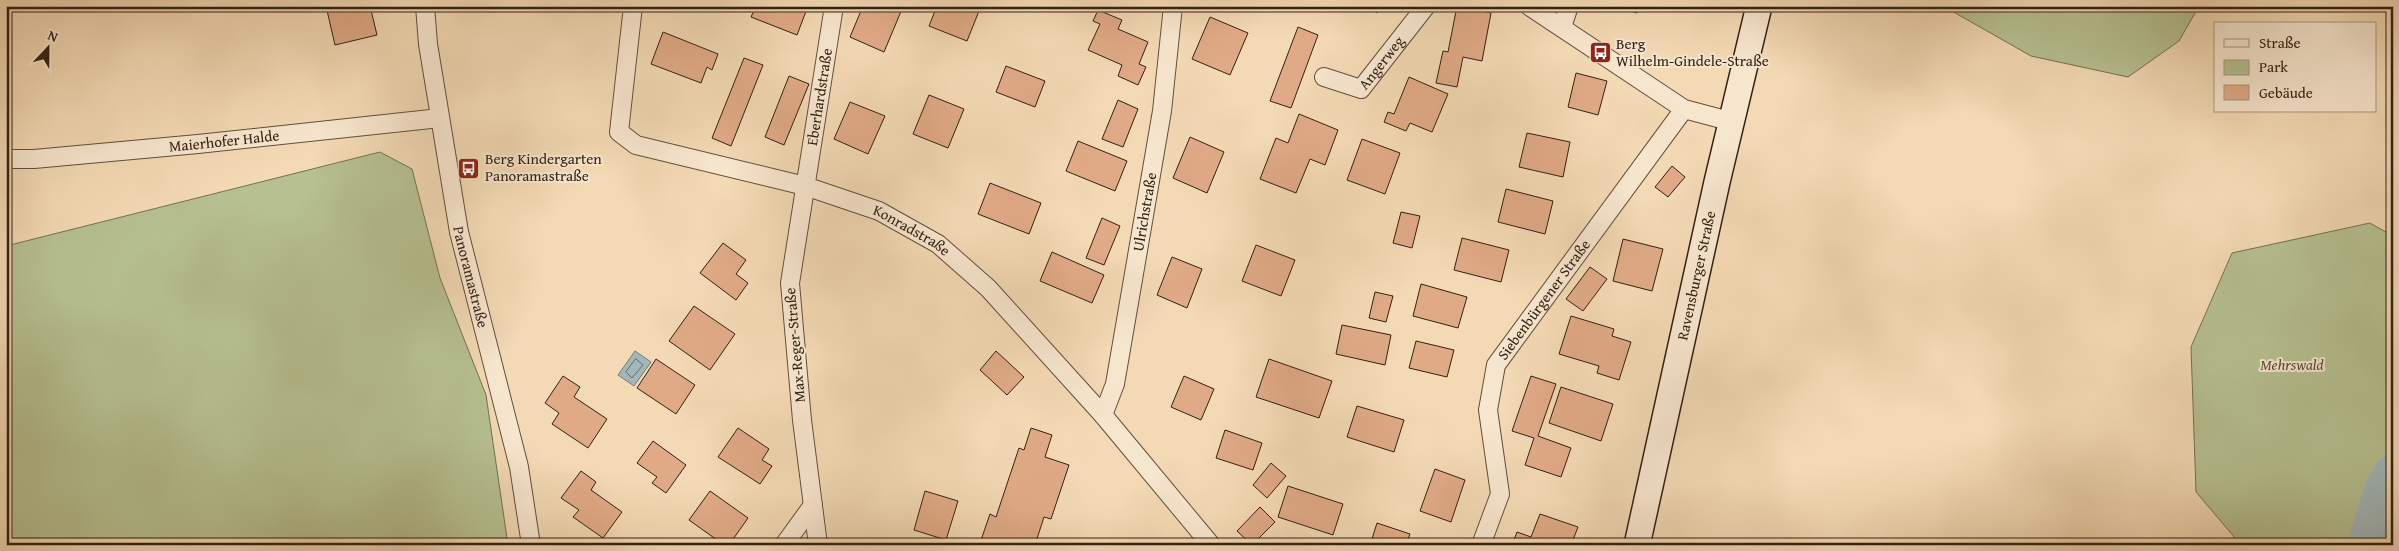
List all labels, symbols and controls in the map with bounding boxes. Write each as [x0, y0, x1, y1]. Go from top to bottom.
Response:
north arrow [22, 22, 72, 72]
legend [2214, 22, 2376, 112]
text: N [45, 25, 62, 47]
street label: Angerweg [1353, 31, 1409, 94]
text: Straße [2259, 32, 2301, 53]
place label: Berg Wilhelm-Gindele-Straße [1616, 33, 1769, 71]
bus stop icon: Berg Wilhelm-Gindele-Straße [1588, 41, 1612, 65]
street label: Eberhardstraße [801, 47, 837, 147]
text: Park [2259, 56, 2288, 77]
text: Gebäude [2259, 82, 2313, 103]
street label: Maierhofer Halde [168, 124, 280, 157]
place label: Berg Kindergarten Panoramastraße [485, 148, 602, 186]
bus stop icon: Berg Kindergarten Panoramastraße [457, 156, 481, 180]
street label: Ulrichstraße [1127, 171, 1161, 253]
street label: Konradstraße [871, 199, 955, 260]
street label: Ravensburger Straße [1671, 209, 1720, 342]
street label: Panoramastraße [448, 225, 494, 330]
street label: Siebenbürgener Straße [1492, 235, 1595, 364]
street label: Max-Reger-Straße [779, 287, 810, 403]
park label: Mehrswald [2260, 354, 2324, 375]

